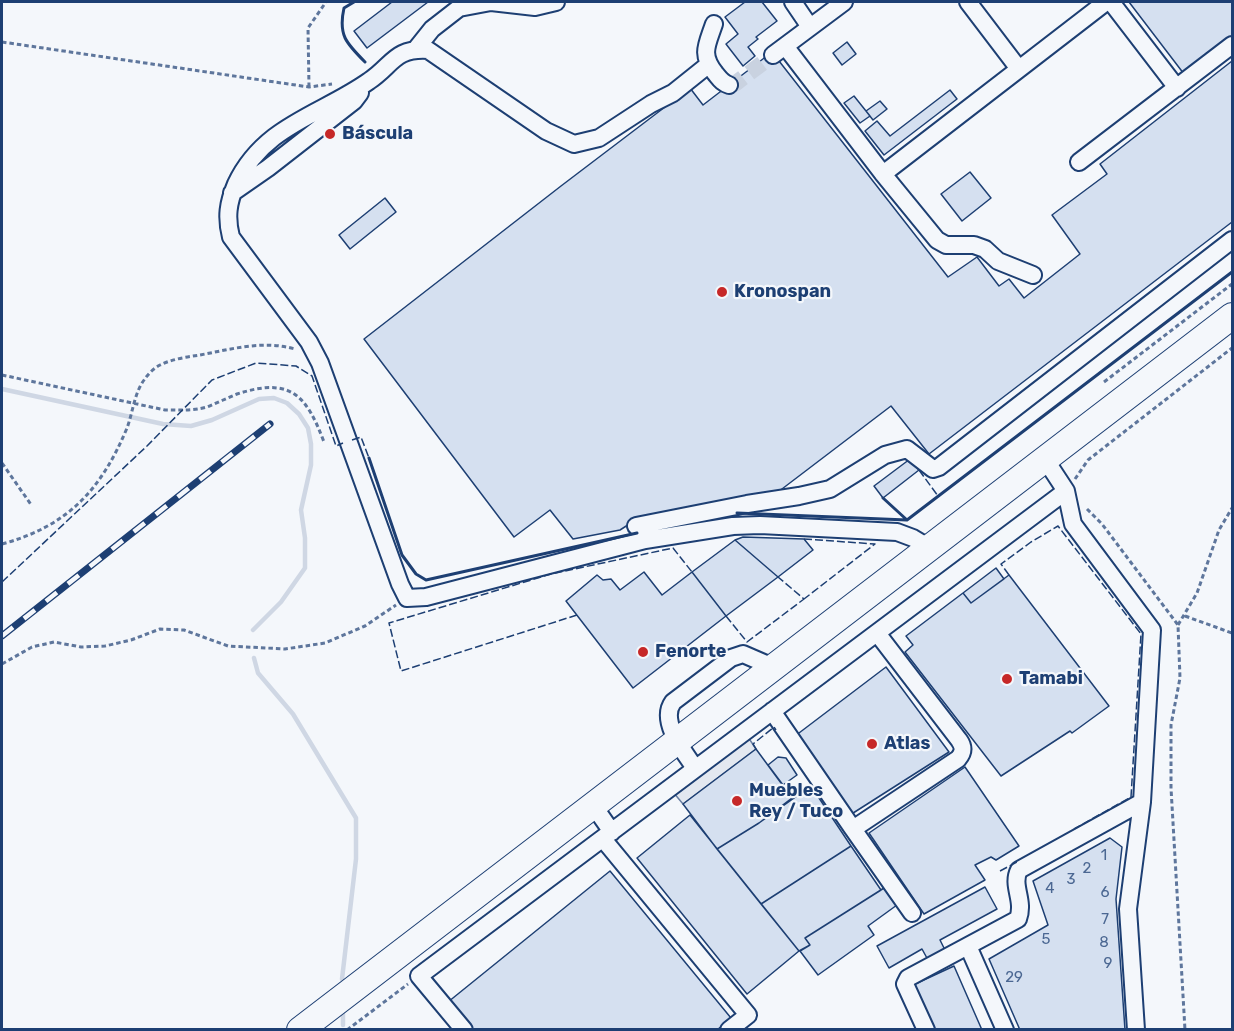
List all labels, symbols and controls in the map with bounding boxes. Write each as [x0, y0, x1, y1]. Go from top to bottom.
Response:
place label: Báscula [342, 123, 413, 145]
marker: Báscula [323, 127, 337, 141]
place label: Kronospan [734, 281, 831, 303]
marker: Kronospan [715, 285, 729, 299]
place label: Fenorte [655, 641, 726, 663]
marker: Fenorte [636, 645, 650, 659]
place label: Tamabi [1019, 668, 1083, 690]
marker: Tamabi [1000, 672, 1014, 686]
place label: Atlas [884, 733, 930, 755]
marker: Atlas [865, 737, 879, 751]
place label: Muebles Rey / Tuco [749, 780, 843, 822]
marker: Muebles Rey / Tuco [730, 794, 744, 808]
house number: 1 [1101, 847, 1107, 865]
house number: 2 [1083, 860, 1091, 878]
house number: 3 [1066, 871, 1076, 889]
house number: 4 [1045, 880, 1055, 898]
house number: 6 [1100, 884, 1110, 902]
house number: 7 [1101, 911, 1109, 929]
house number: 5 [1042, 931, 1050, 949]
house number: 8 [1099, 934, 1109, 952]
house number: 9 [1104, 955, 1112, 973]
house number: 29 [1005, 969, 1023, 987]

